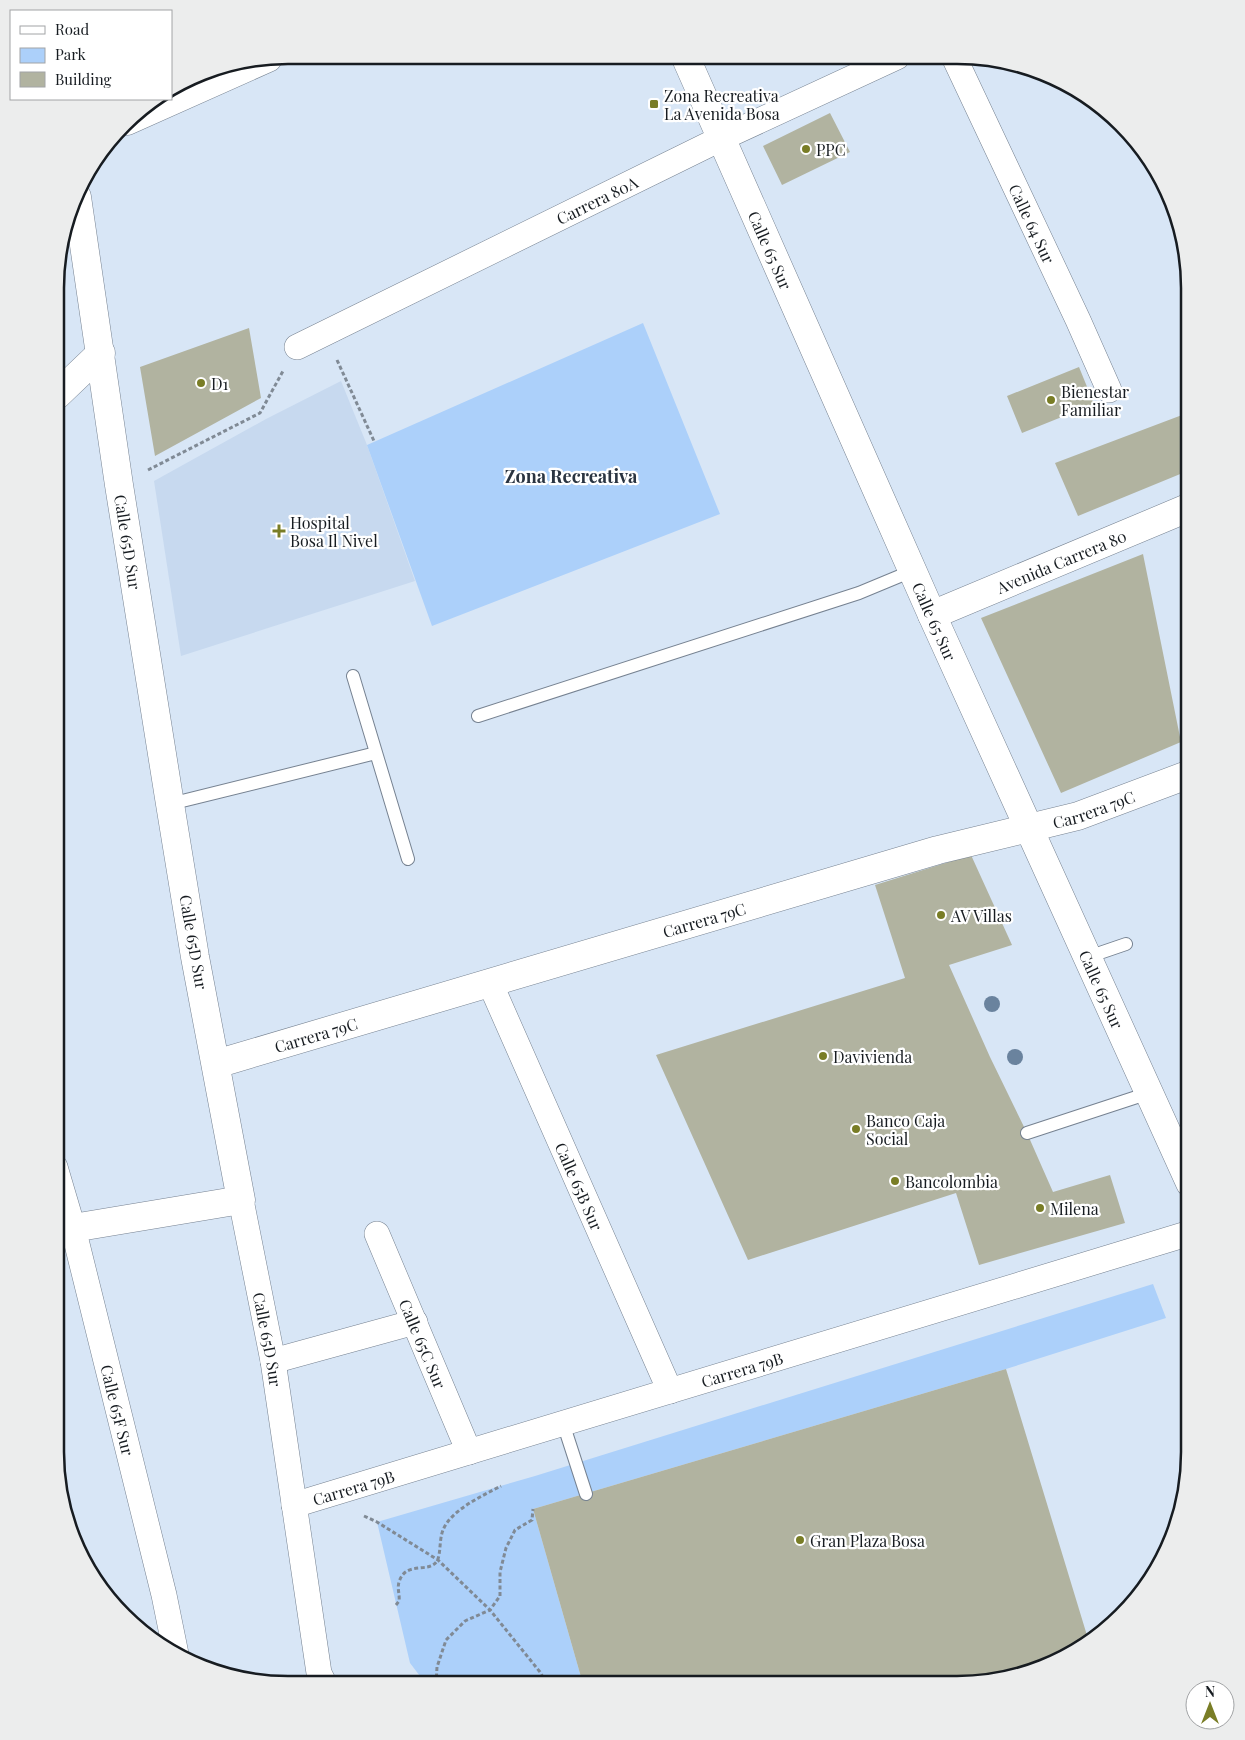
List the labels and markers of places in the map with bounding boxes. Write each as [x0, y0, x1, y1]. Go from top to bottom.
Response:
place label: Zona Recreativa La Avenida Bosa [664, 85, 780, 124]
marker: Zona Recreativa La Avenida Bosa [648, 98, 660, 110]
place label: PPC [816, 139, 846, 160]
marker: PPC [800, 143, 812, 155]
place label: D1 [211, 373, 229, 394]
marker: D1 [195, 377, 207, 389]
place label: Bienestar Familiar [1061, 381, 1129, 420]
marker: Bienestar Familiar [1045, 394, 1057, 406]
place label: Hospital Bosa Il Nivel [290, 512, 378, 551]
marker: Hospital Bosa Il Nivel [272, 524, 286, 538]
place label: AV Villas [950, 905, 1012, 926]
marker: AV Villas [935, 909, 947, 921]
place label: Davivienda [833, 1046, 912, 1067]
marker: Davivienda [817, 1050, 829, 1062]
place label: Banco Caja Social [866, 1110, 945, 1149]
marker: Banco Caja Social [850, 1123, 862, 1135]
place label: Bancolombia [905, 1171, 998, 1192]
marker: Bancolombia [889, 1175, 901, 1187]
place label: Milena [1050, 1198, 1099, 1219]
marker: Milena [1034, 1202, 1046, 1214]
place label: Gran Plaza Bosa [810, 1530, 925, 1551]
marker: Gran Plaza Bosa [794, 1534, 806, 1546]

